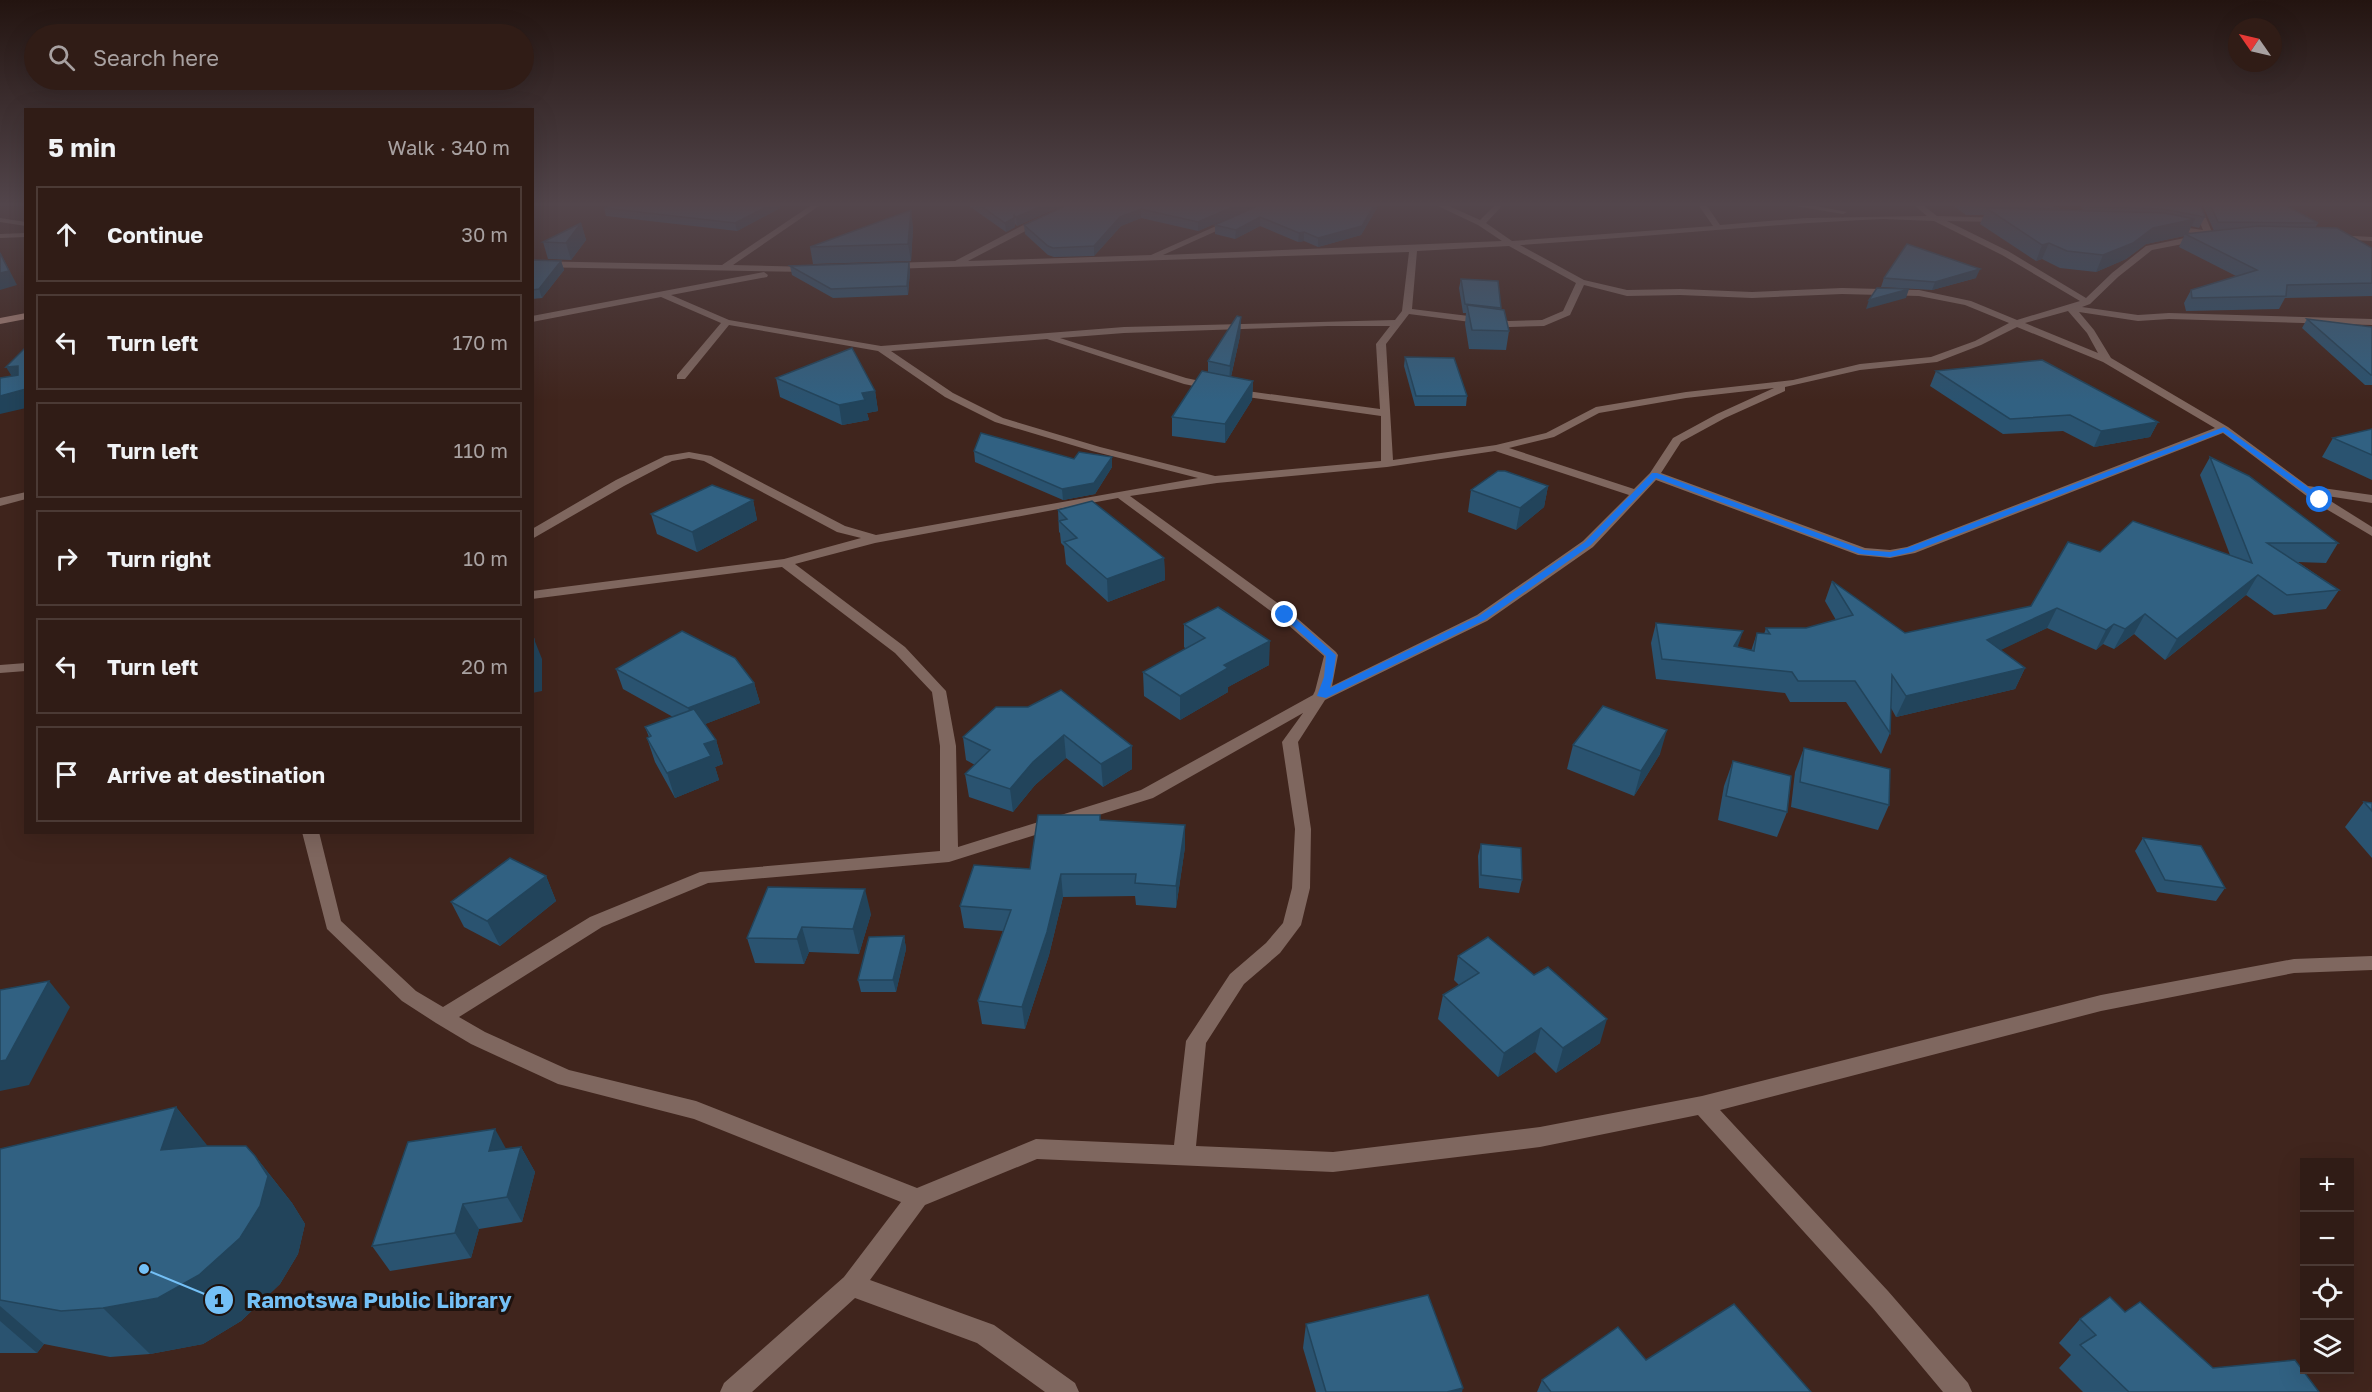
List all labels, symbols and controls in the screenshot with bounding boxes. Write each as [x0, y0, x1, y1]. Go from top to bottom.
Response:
north arrow [2228, 18, 2282, 72]
search box [24, 24, 534, 90]
icon: search [45, 41, 78, 74]
text: Search here [93, 44, 219, 71]
text: 5 min [48, 132, 116, 163]
text: Walk · 340 m [388, 135, 510, 159]
icon: ahead [50, 218, 83, 251]
text: Continue [107, 221, 203, 248]
text: 30 m [461, 222, 508, 246]
icon: left [50, 326, 83, 359]
text: Turn left [107, 329, 198, 356]
text: 170 m [453, 330, 508, 354]
icon: left [50, 434, 83, 467]
text: Turn left [107, 437, 198, 464]
text: 110 m [454, 438, 508, 462]
route start [2306, 486, 2332, 512]
icon: right [50, 542, 83, 575]
text: Turn right [107, 545, 211, 572]
text: 10 m [463, 546, 508, 570]
route end [1271, 601, 1297, 627]
icon: left [50, 650, 83, 683]
text: Turn left [107, 653, 198, 680]
text: 20 m [461, 654, 508, 678]
icon: arrive [50, 758, 83, 791]
text: Arrive at destination [107, 761, 325, 788]
map controls [2300, 1158, 2354, 1374]
button: + [2300, 1158, 2354, 1212]
button: − [2300, 1212, 2354, 1266]
button: locate [2300, 1266, 2354, 1320]
callout: Ramotswa Public Library [204, 1280, 524, 1320]
text: Ramotswa Public Library [246, 1286, 512, 1313]
text: 1 [214, 1289, 224, 1311]
button: layers [2300, 1320, 2354, 1374]

